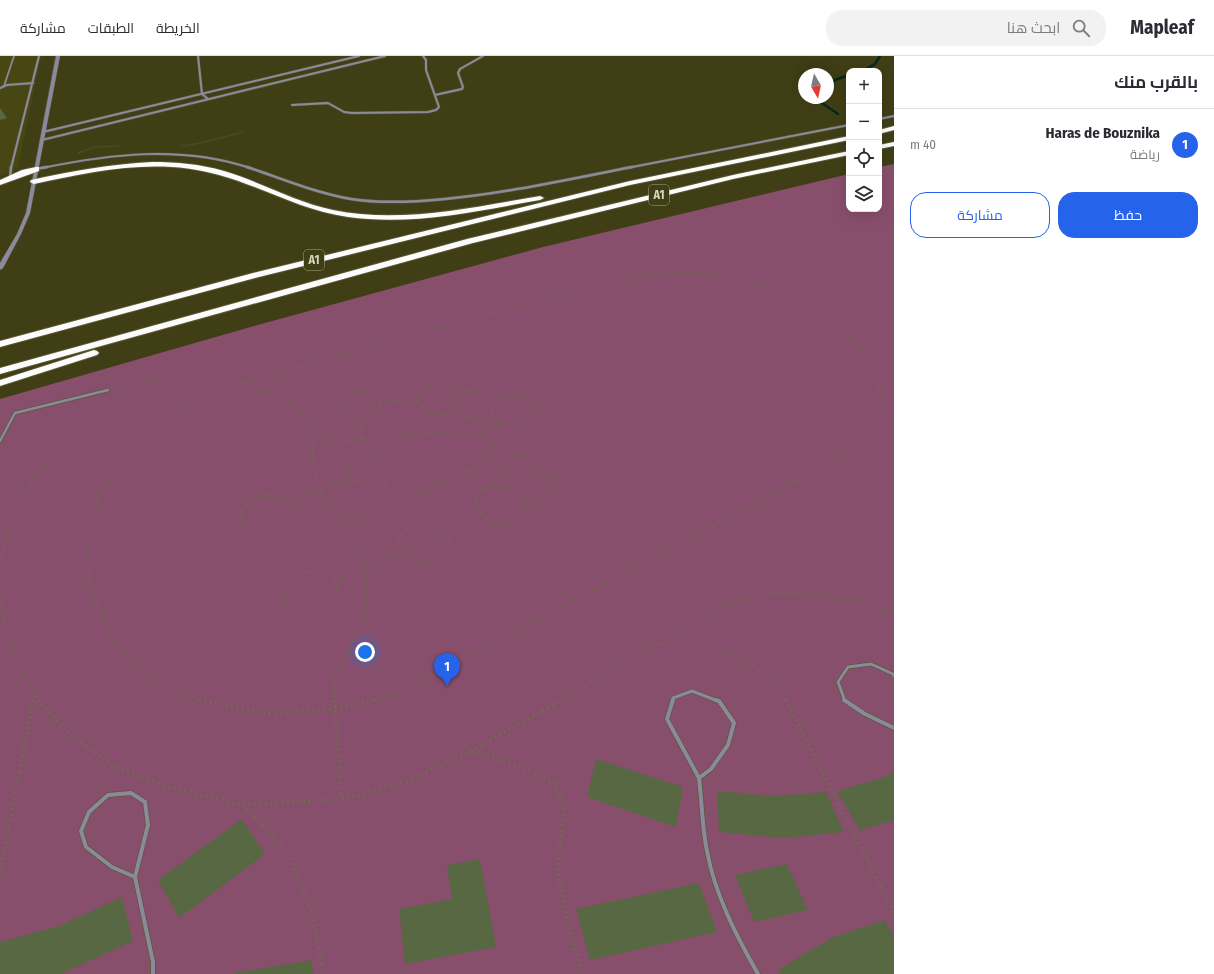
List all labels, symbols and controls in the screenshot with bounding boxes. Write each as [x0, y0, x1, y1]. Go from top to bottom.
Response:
search box [826, 10, 1106, 46]
text: Mapleaf [1130, 16, 1194, 39]
icon: search [1070, 17, 1092, 39]
text: ابحث هنا [1007, 19, 1060, 37]
text: مشاركة [20, 20, 66, 37]
text: الطبقات [88, 20, 134, 37]
text: الخريطة [156, 20, 200, 37]
north arrow [798, 68, 834, 104]
map controls [846, 68, 882, 212]
button: + [846, 68, 882, 104]
text: بالقرب منك [1114, 72, 1198, 93]
button: − [846, 104, 882, 140]
text: Haras de Bouznika [1045, 124, 1160, 142]
text: 40 m [910, 137, 936, 152]
text: 1 [1182, 137, 1188, 152]
button: locate [846, 140, 882, 176]
text: رياضة [1130, 147, 1160, 162]
button: layers [846, 176, 882, 212]
road number: A1 [649, 185, 669, 205]
button: مشاركة [910, 192, 1050, 238]
button: حفظ [1058, 192, 1198, 238]
road number: A1 [304, 250, 324, 270]
your location [355, 642, 375, 662]
pin: 1 [434, 653, 460, 686]

